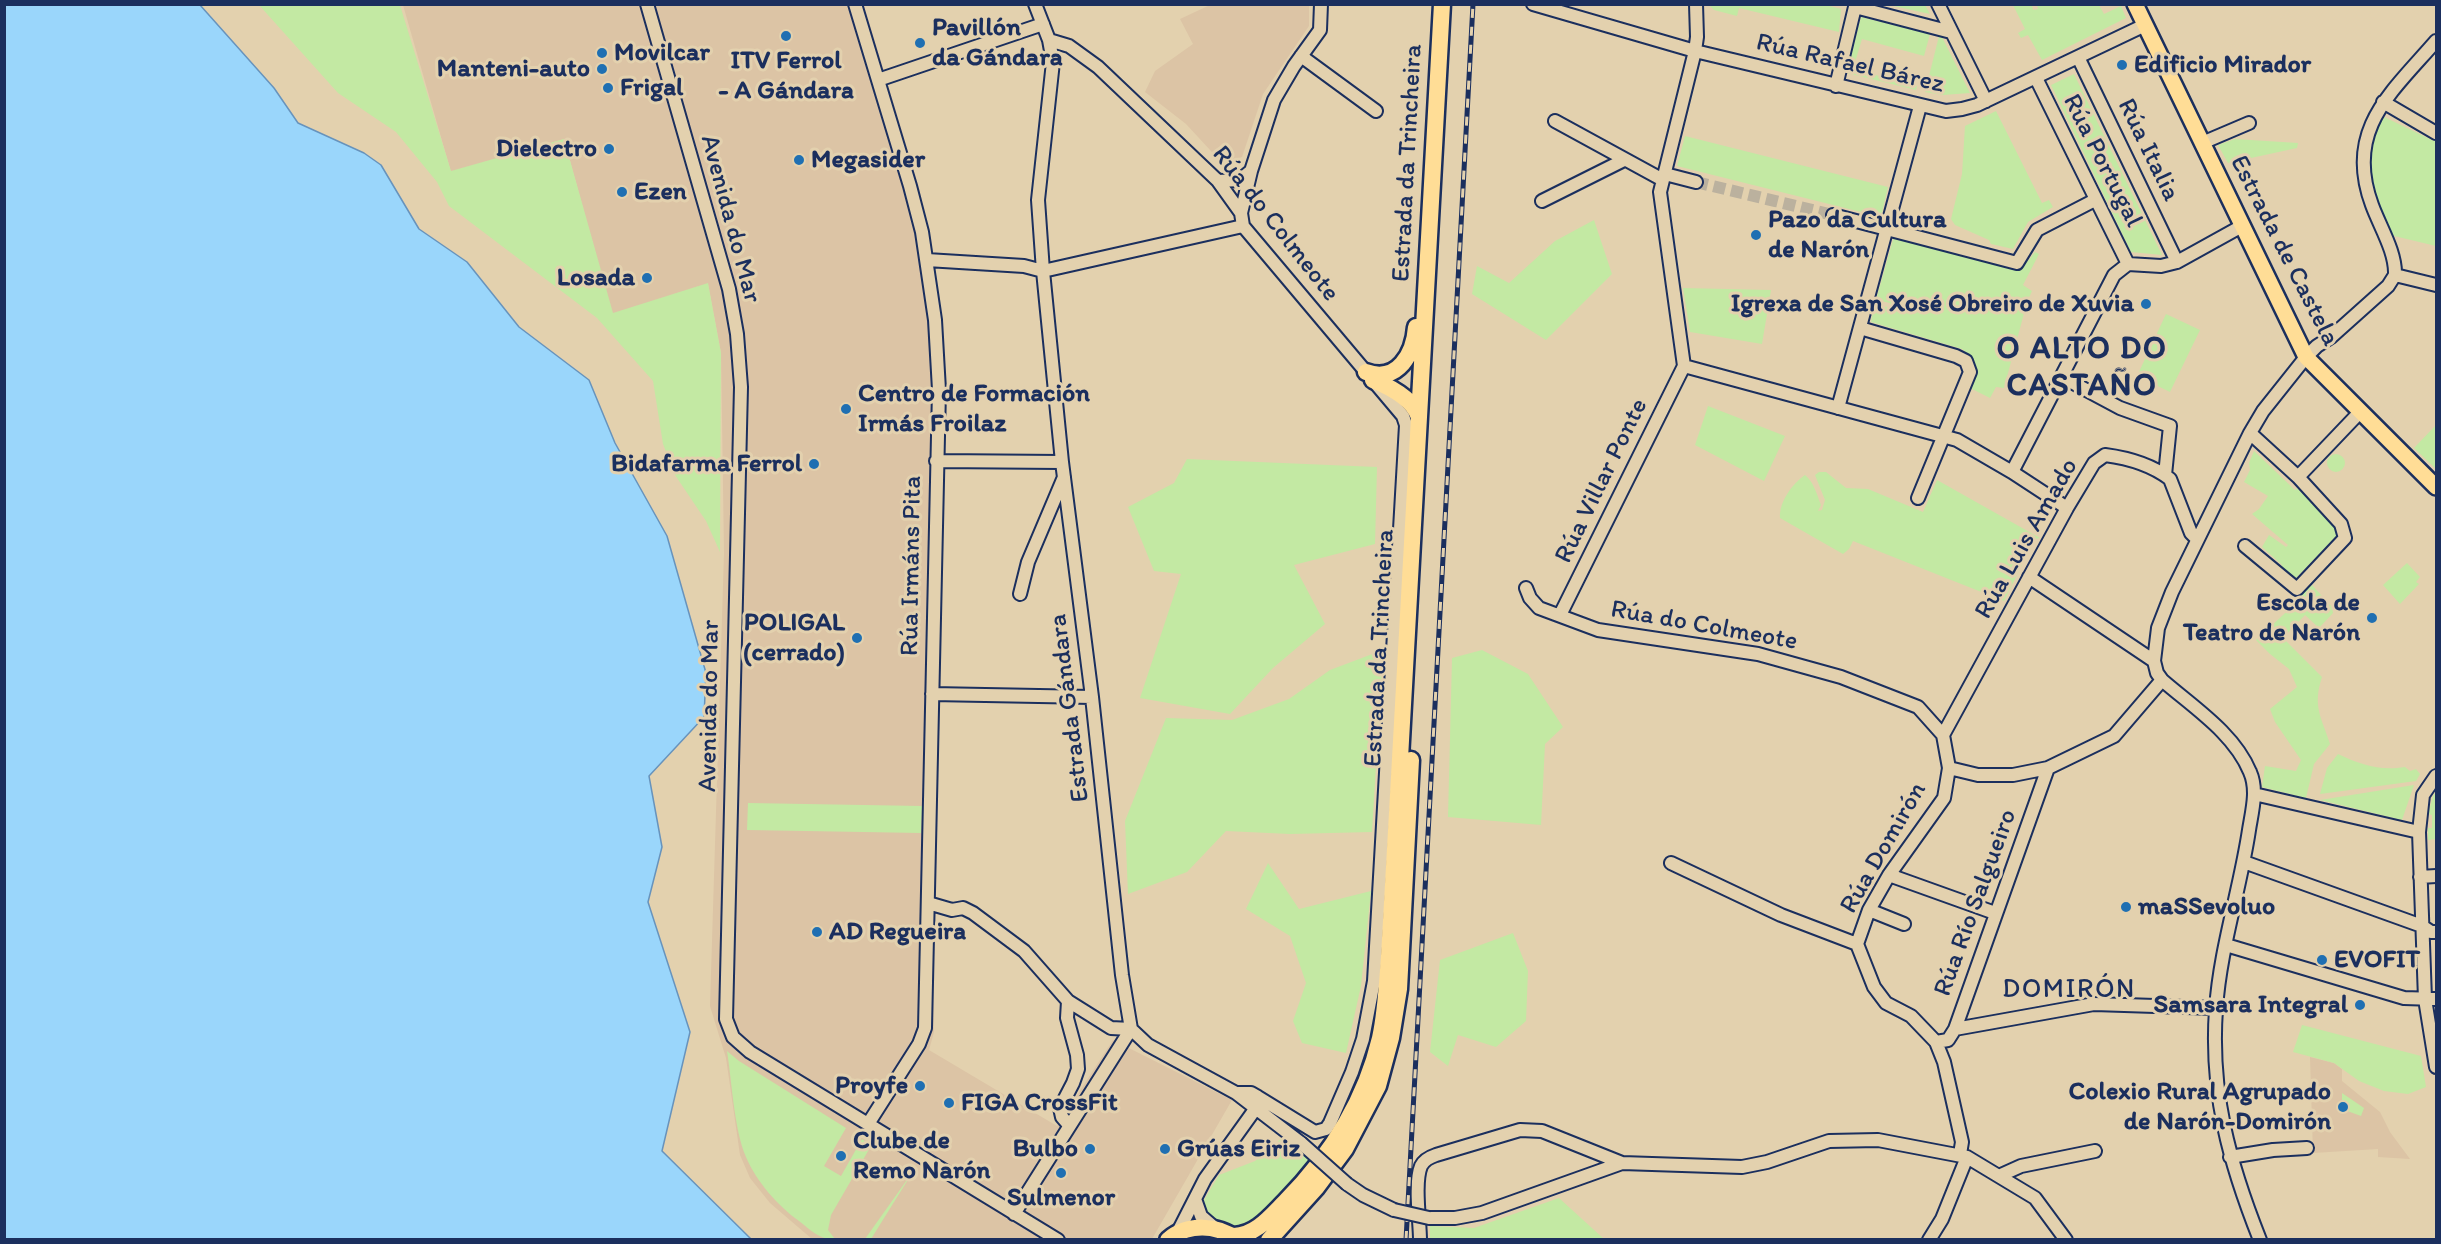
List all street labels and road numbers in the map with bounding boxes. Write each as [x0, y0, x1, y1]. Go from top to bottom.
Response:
street label: Rúa Rafael Bárez [1753, 27, 1947, 101]
street label: Estrada da Trincheira [1386, 43, 1430, 283]
street label: Rúa Portugal [2055, 89, 2149, 233]
street label: Rúa Italia [2110, 94, 2186, 206]
street label: Avenida do Mar [693, 132, 767, 306]
street label: Rúa do Colmeote [1205, 140, 1345, 308]
street label: Estrada de Castela [2222, 150, 2346, 352]
street label: Rúa Villar Ponte [1549, 394, 1655, 568]
street label: Rúa Luis Amado [1968, 453, 2086, 625]
street label: Rúa Irmáns Pita [895, 476, 929, 656]
street label: Estrada da Trincheira [1358, 528, 1402, 768]
street label: Rúa do Colmeote [1608, 594, 1800, 658]
street label: Estrada Gándara [1043, 612, 1097, 804]
street label: Avenida do Mar [693, 619, 727, 793]
street label: Rúa Domirón [1834, 777, 1934, 919]
street label: Rúa Río Salgueiro [1928, 805, 2024, 1001]

